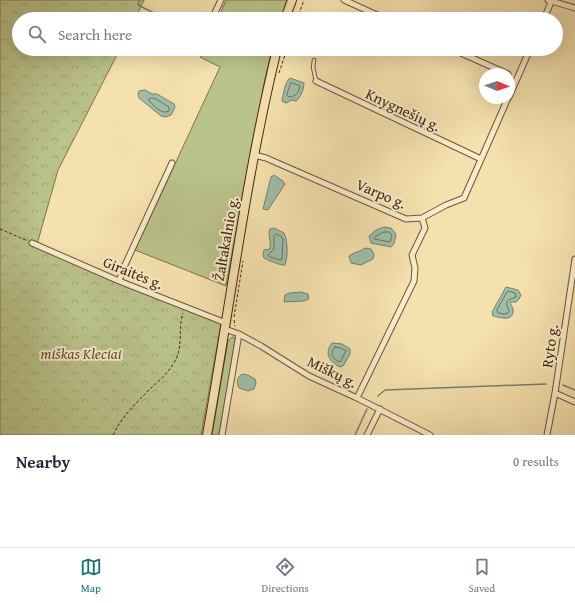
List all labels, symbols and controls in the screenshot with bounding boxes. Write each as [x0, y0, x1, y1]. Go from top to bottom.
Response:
search box [12, 12, 563, 56]
icon: search [26, 23, 48, 45]
text: Search here [58, 24, 132, 45]
north arrow [479, 68, 515, 104]
street label: Knygnešių g. [362, 83, 444, 136]
street label: Varpo g. [353, 174, 409, 213]
street label: Žaltakalnio g. [208, 195, 243, 283]
street label: Giraitės g. [100, 251, 166, 294]
street label: Ryto g. [536, 323, 563, 369]
park label: miškas Kleciai [40, 343, 122, 364]
street label: Miškų g. [304, 351, 360, 393]
text: Nearby [16, 449, 70, 474]
text: 0 results [513, 452, 559, 471]
tab: Map [80, 556, 102, 596]
tab: Directions [262, 556, 309, 596]
tab: Saved [468, 556, 495, 596]

